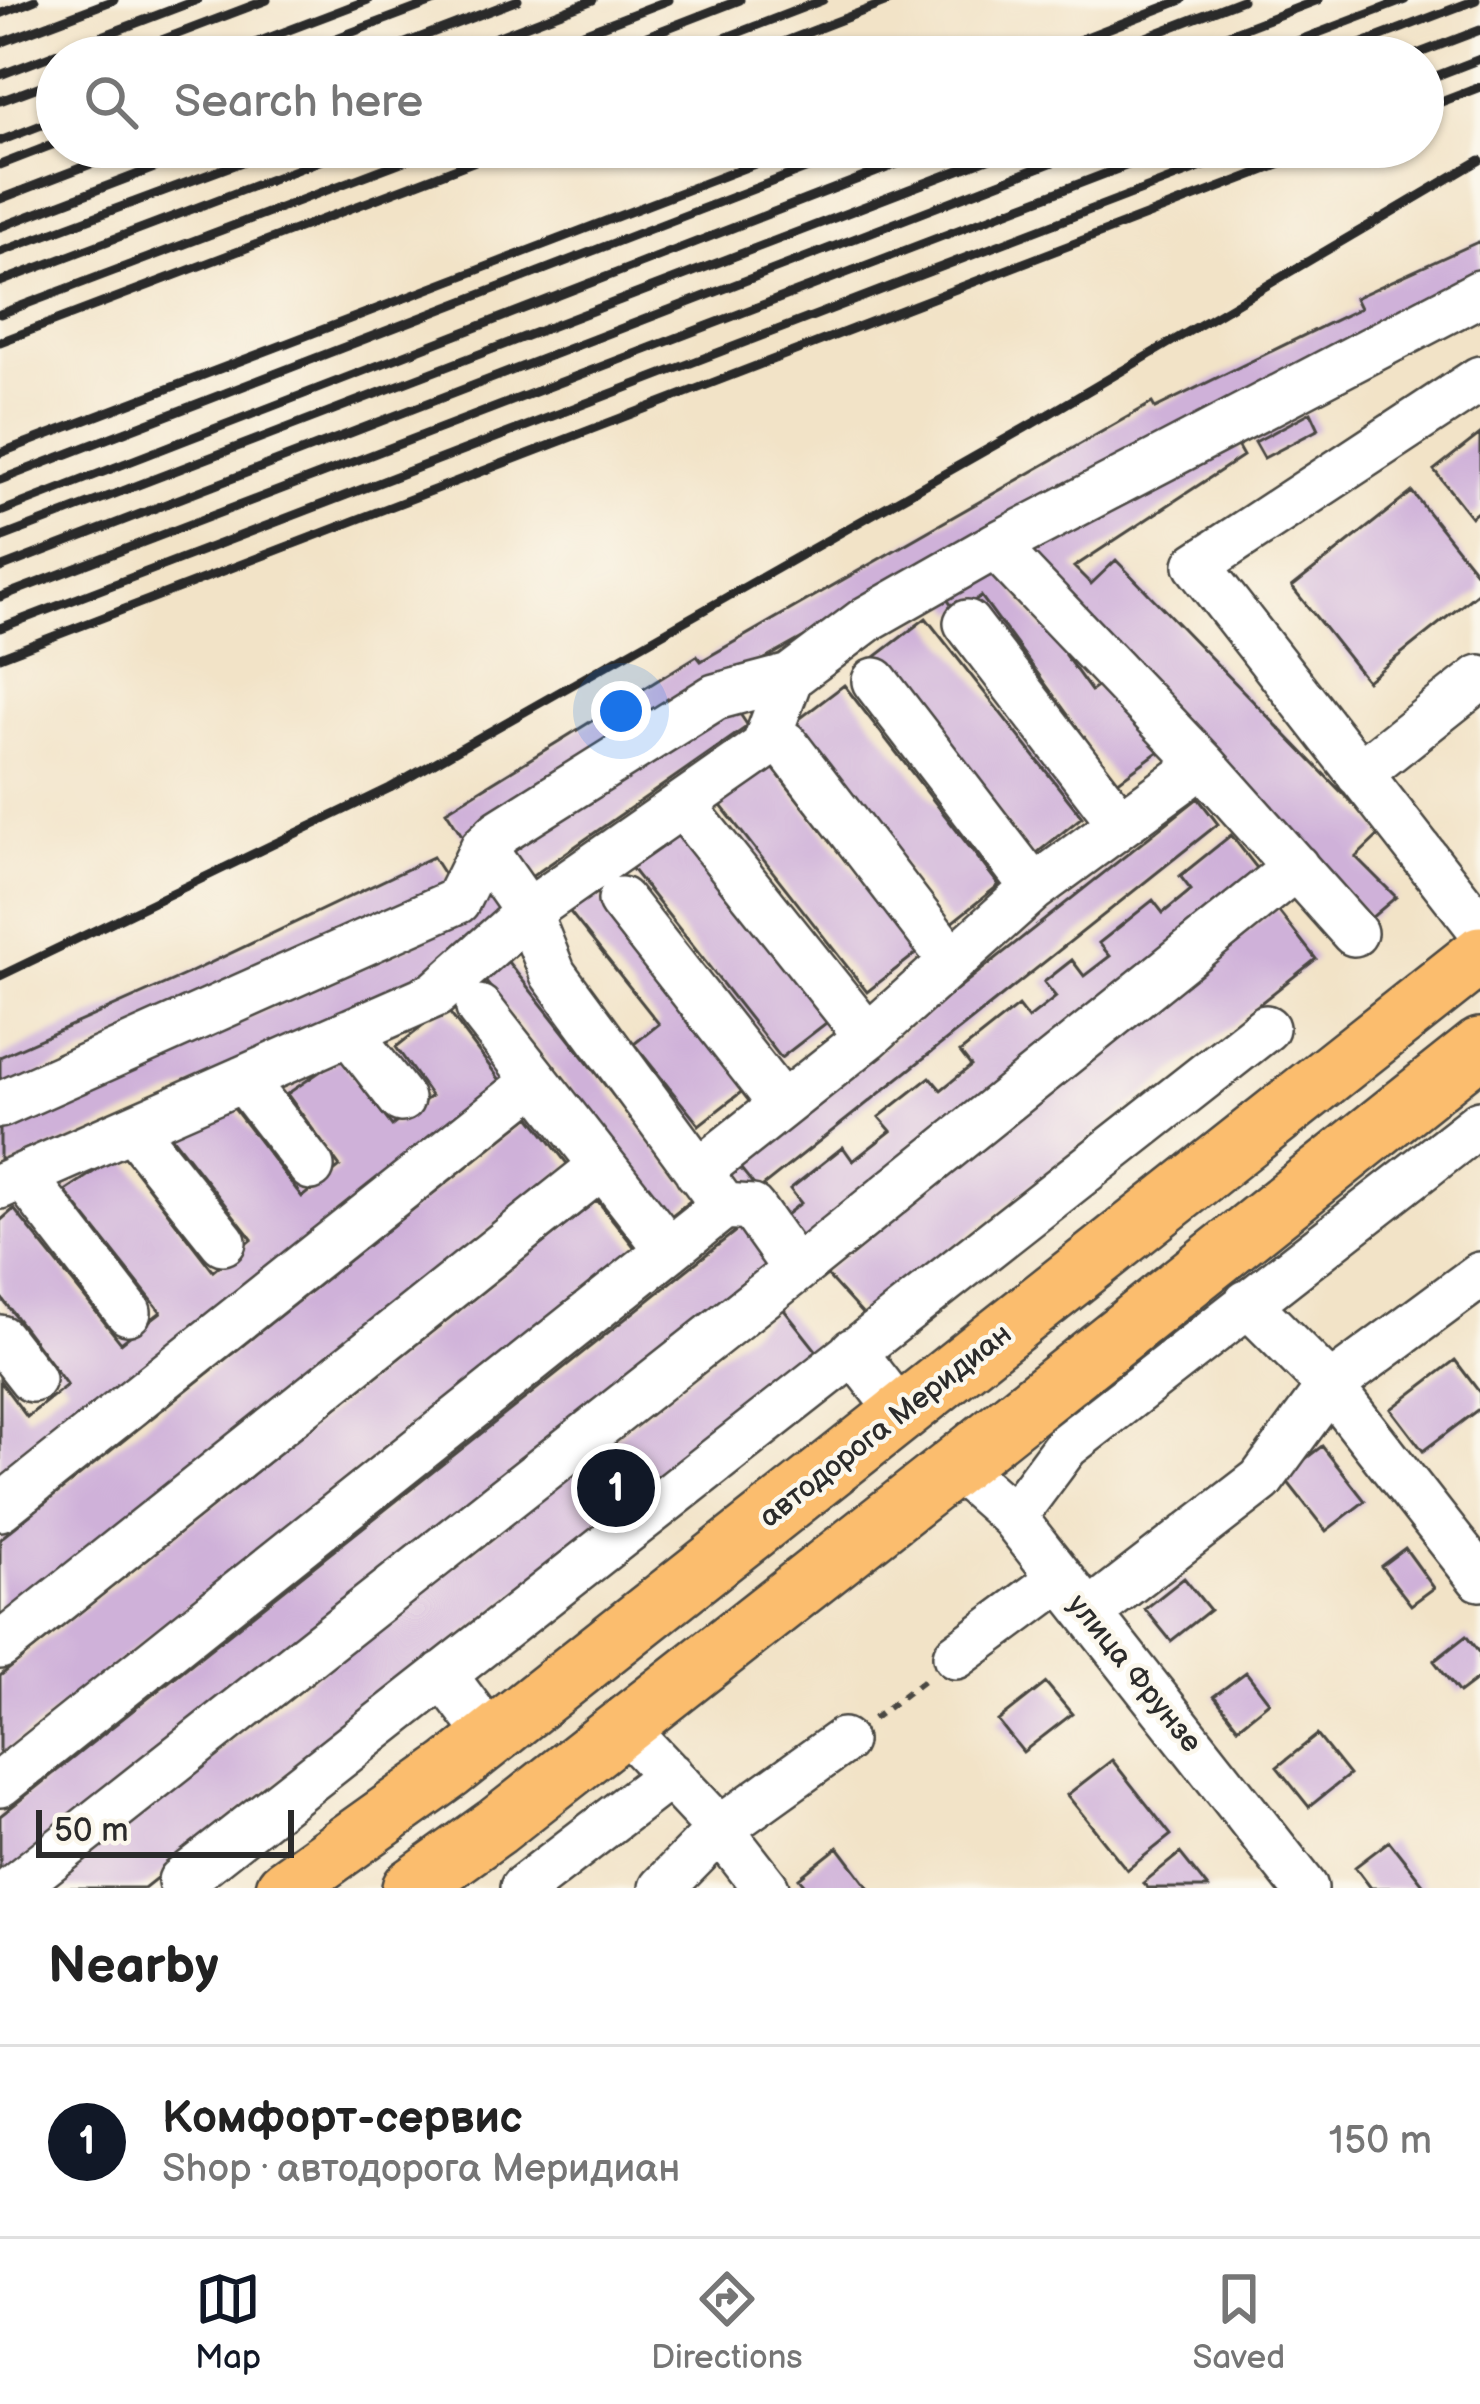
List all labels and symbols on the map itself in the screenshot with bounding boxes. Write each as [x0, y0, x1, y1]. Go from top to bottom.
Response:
your location [591, 681, 651, 741]
street label: автодорога Меридиан [752, 1316, 1019, 1535]
pin: 1 [577, 1443, 655, 1533]
street label: улица Фрунзе [1059, 1587, 1209, 1760]
scale bar [36, 1804, 294, 1857]

